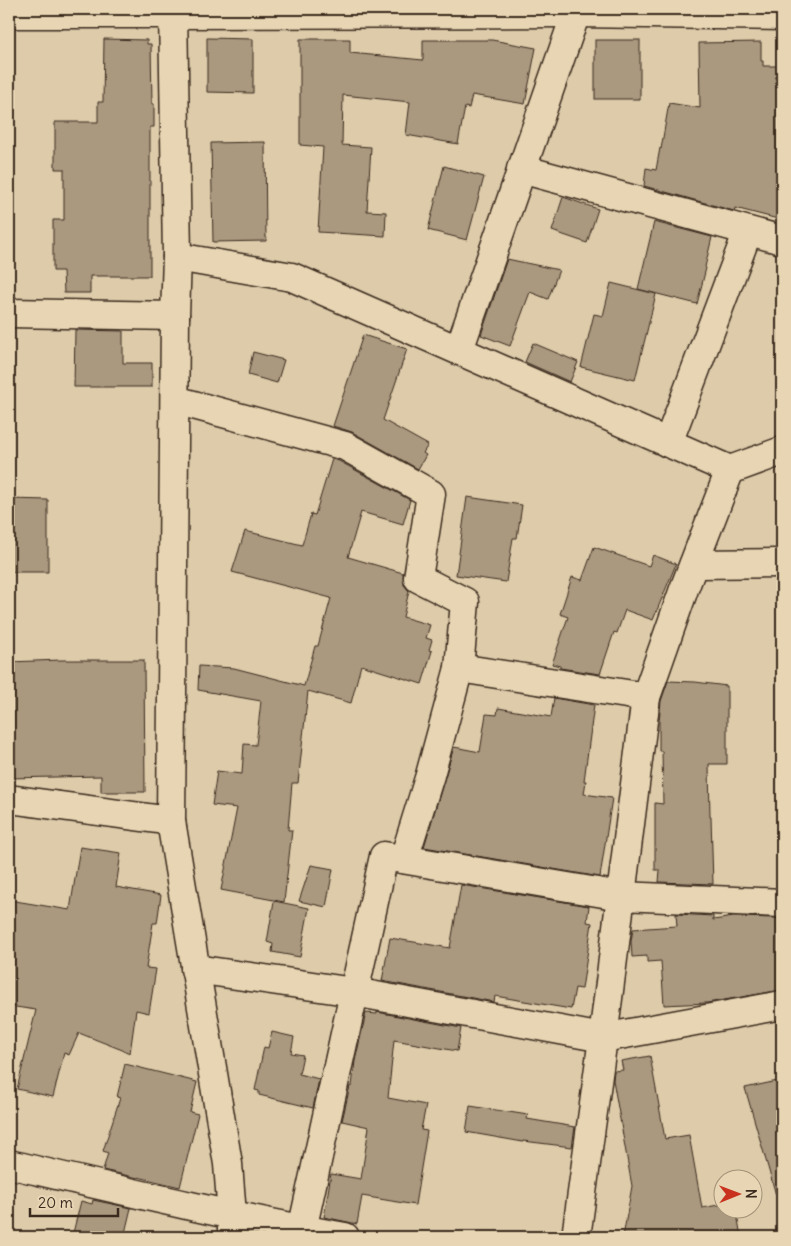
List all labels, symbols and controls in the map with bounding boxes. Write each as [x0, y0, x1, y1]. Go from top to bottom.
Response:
north arrow [714, 1168, 764, 1218]
scale bar [30, 1186, 118, 1218]
text: N [742, 1189, 760, 1199]
text: 20 m [38, 1193, 73, 1212]

